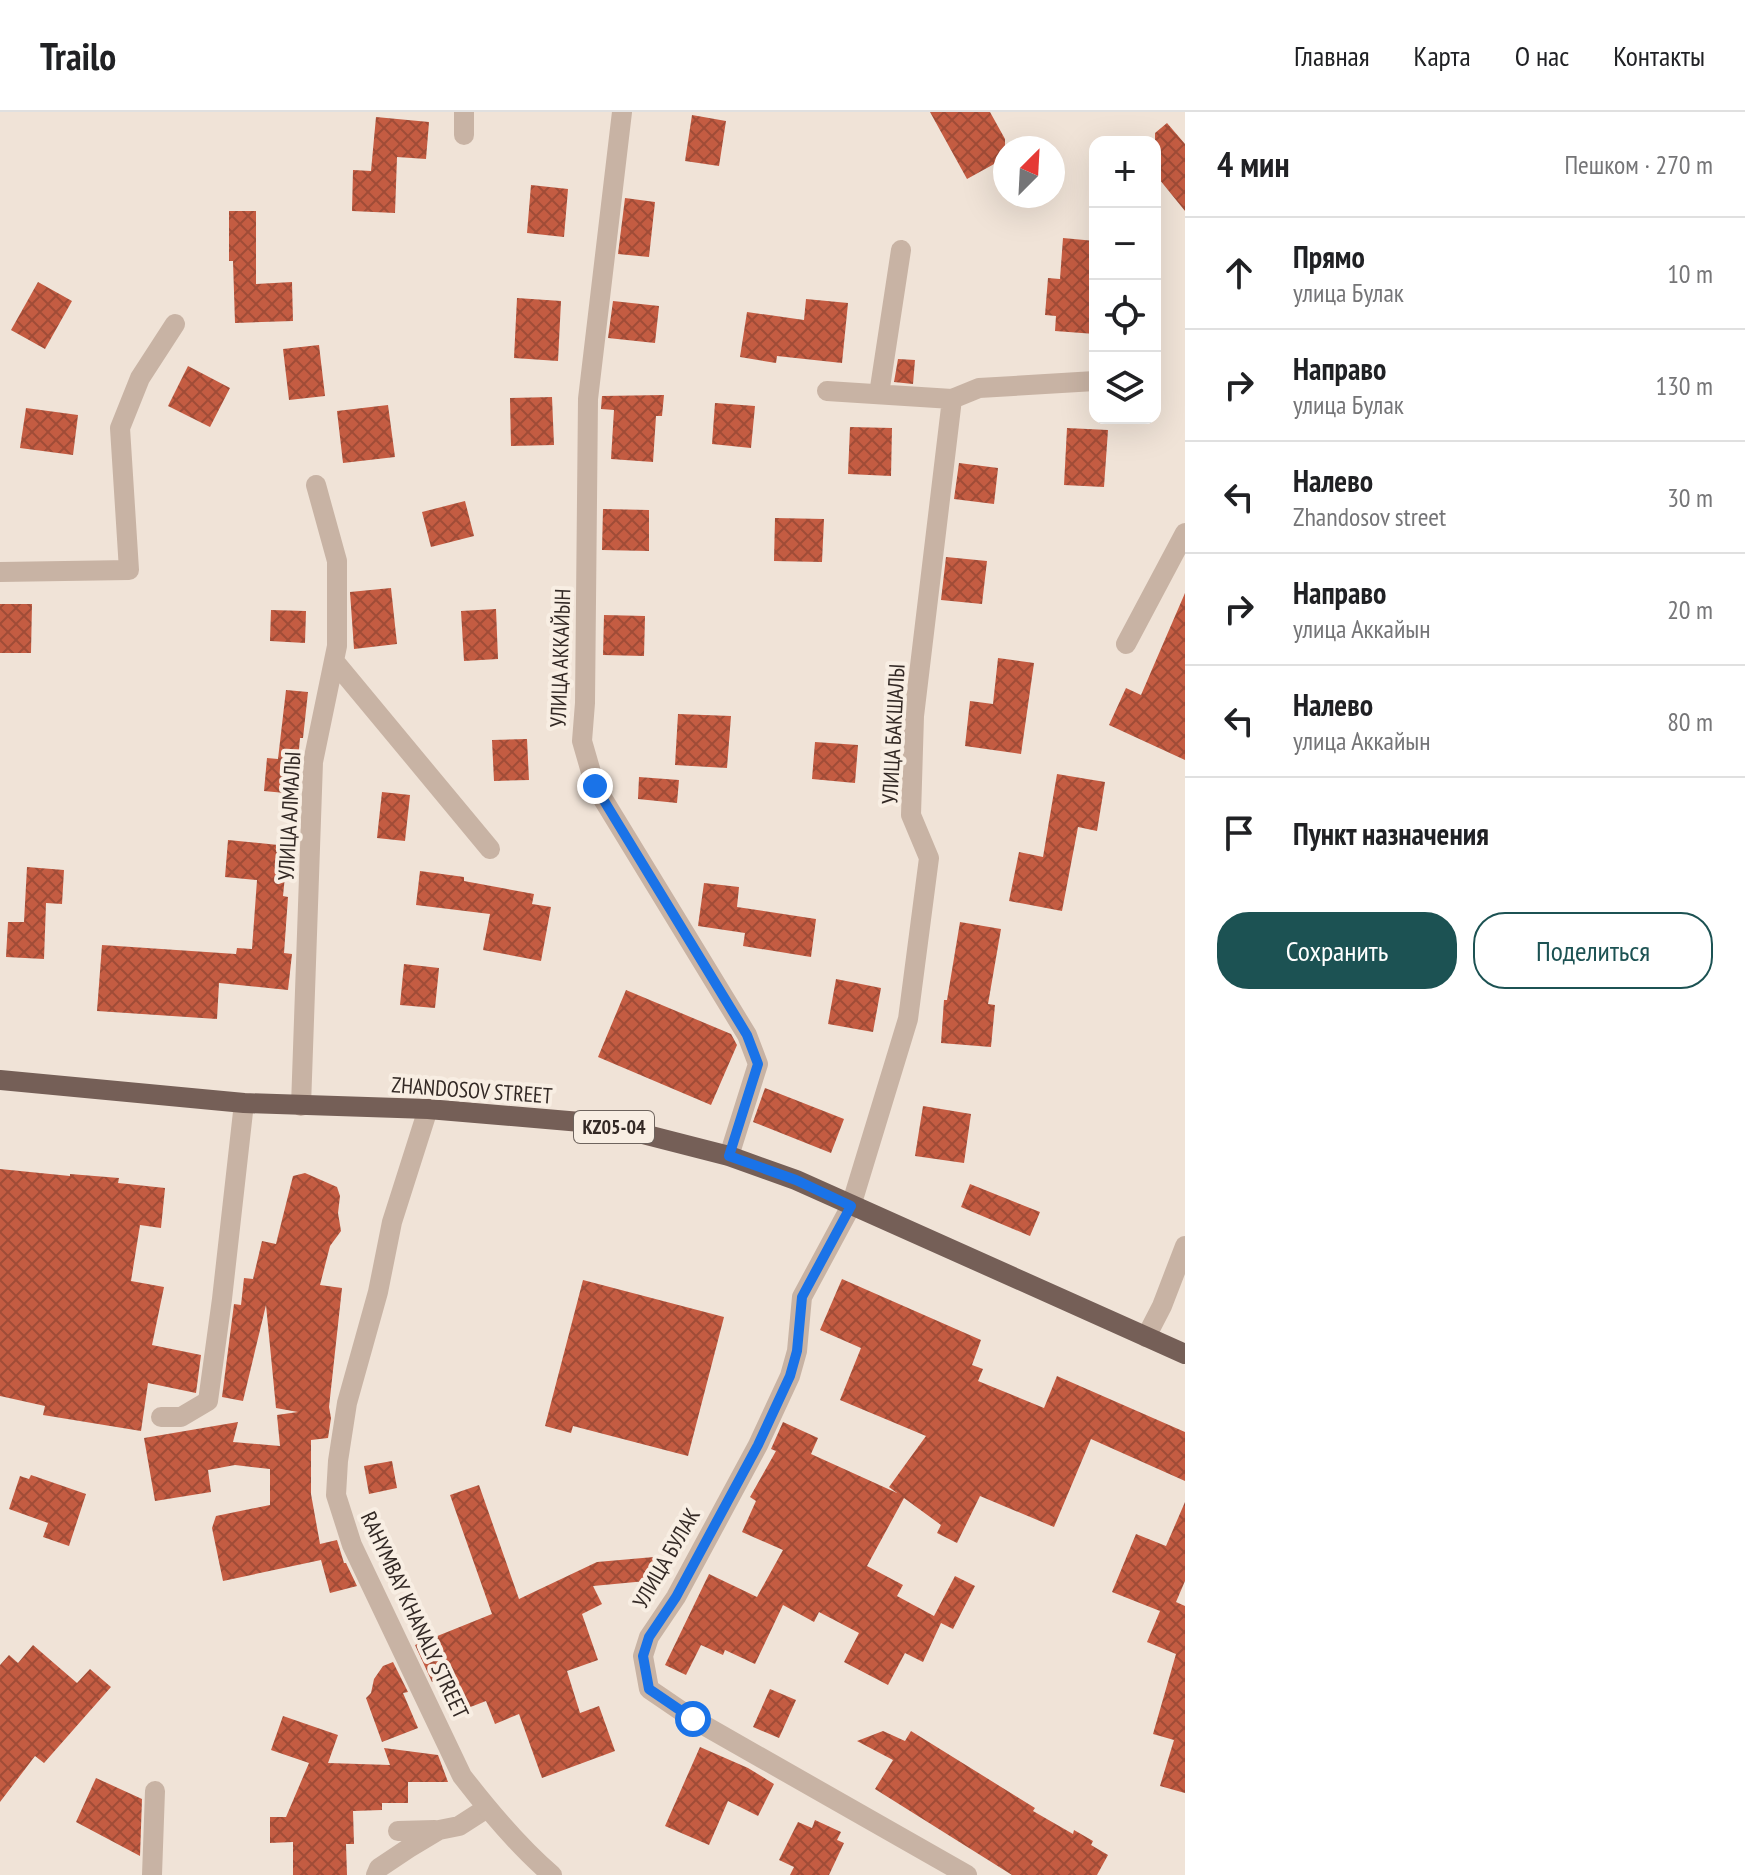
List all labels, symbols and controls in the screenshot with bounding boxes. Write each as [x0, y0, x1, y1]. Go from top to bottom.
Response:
text: Trailo [40, 31, 116, 80]
text: Главная [1294, 37, 1370, 74]
text: Карта [1414, 37, 1471, 74]
text: О нас [1515, 37, 1569, 74]
text: Контакты [1613, 37, 1705, 74]
north arrow [993, 136, 1065, 208]
map controls [1089, 136, 1161, 424]
button: + [1089, 136, 1161, 208]
text: 4 мин [1217, 142, 1290, 186]
text: Пешком · 270 m [1564, 148, 1713, 181]
button: − [1089, 208, 1161, 280]
text: Прямо [1293, 237, 1365, 276]
icon: ahead [1217, 251, 1261, 295]
text: 10 m [1667, 257, 1713, 290]
text: улица Булак [1293, 276, 1404, 309]
button: locate [1089, 280, 1161, 352]
text: Направо [1293, 349, 1386, 388]
button: layers [1089, 352, 1161, 424]
icon: right [1217, 363, 1261, 407]
text: 130 m [1655, 369, 1713, 402]
text: улица Булак [1293, 388, 1404, 421]
text: Налево [1293, 461, 1373, 500]
icon: left [1217, 475, 1261, 519]
text: 30 m [1667, 481, 1713, 514]
text: Zhandosov street [1293, 500, 1446, 533]
text: Направо [1293, 573, 1386, 612]
icon: right [1217, 587, 1261, 631]
street label: УЛИЦА АККАЙЫН [544, 588, 576, 728]
text: 20 m [1667, 593, 1713, 626]
text: улица Аккайын [1293, 612, 1431, 645]
street label: УЛИЦА БАКШАЛЫ [875, 663, 911, 805]
text: Налево [1293, 685, 1373, 724]
icon: left [1217, 699, 1261, 743]
text: 80 m [1667, 705, 1713, 738]
text: улица Аккайын [1293, 724, 1431, 757]
street label: УЛИЦА АЛМАЛЫ [272, 751, 306, 881]
route end [577, 768, 613, 804]
icon: arrive [1217, 811, 1261, 855]
text: Пункт назначения [1293, 814, 1489, 853]
button: Сохранить [1217, 912, 1457, 989]
button: Поделиться [1473, 912, 1713, 989]
street label: ZHANDOSOV STREET [391, 1070, 554, 1110]
road number: KZ05-04 [574, 1111, 654, 1143]
street label: УЛИЦА БУЛАК [626, 1503, 706, 1613]
street label: RAHYMBAY KHANALY STREET [355, 1507, 475, 1723]
route start [675, 1701, 711, 1737]

